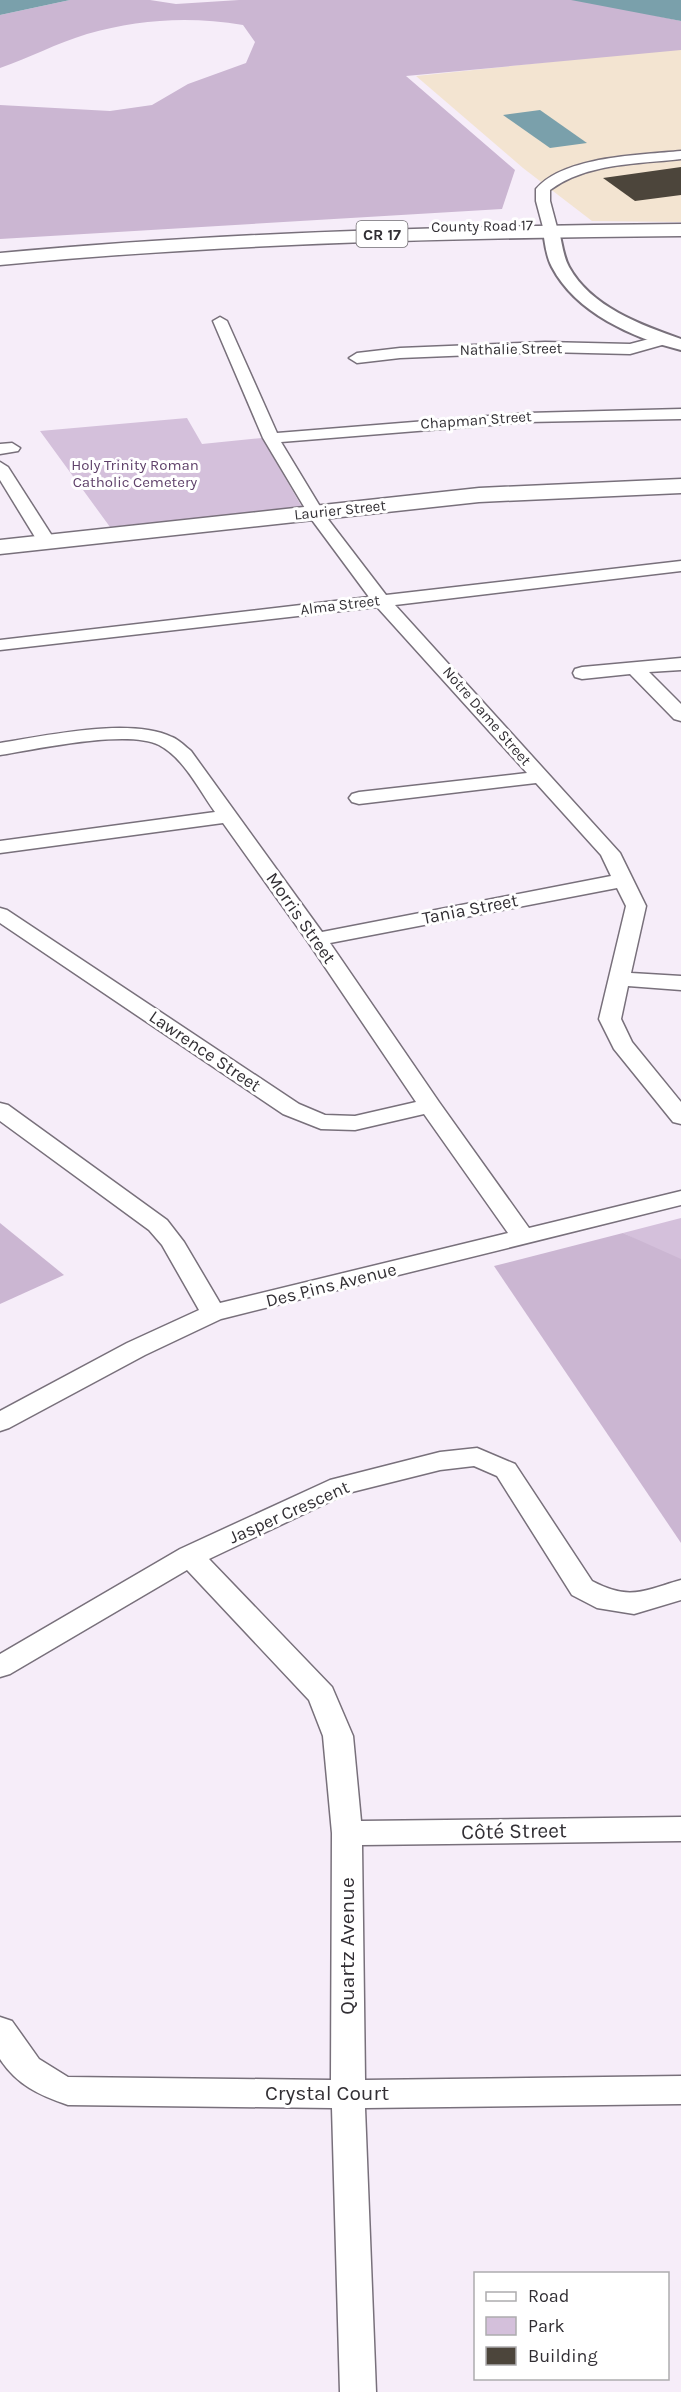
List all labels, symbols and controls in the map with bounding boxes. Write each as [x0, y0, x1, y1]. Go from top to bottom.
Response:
street label: County Road 17 [431, 216, 533, 236]
road number: CR 17 [356, 221, 407, 247]
street label: Nathalie Street [460, 339, 563, 359]
street label: Chapman Street [420, 407, 533, 433]
park label: Holy Trinity Roman Catholic Cemetery [71, 456, 199, 491]
street label: Laurier Street [293, 496, 387, 524]
street label: Alma Street [299, 591, 381, 619]
street label: Notre Dame Street [439, 663, 535, 769]
street label: Morris Street [261, 868, 341, 968]
street label: Tania Street [420, 889, 520, 929]
street label: Lawrence Street [145, 1005, 265, 1097]
street label: Des Pins Avenue [263, 1258, 399, 1312]
street label: Jasper Crescent [225, 1476, 353, 1548]
street label: Côté Street [461, 1818, 567, 1844]
street label: Quartz Avenue [335, 1877, 359, 2015]
street label: Crystal Court [265, 2081, 389, 2105]
legend [474, 2272, 669, 2380]
text: Road [528, 2285, 569, 2307]
text: Park [528, 2315, 565, 2337]
text: Building [528, 2345, 598, 2367]

